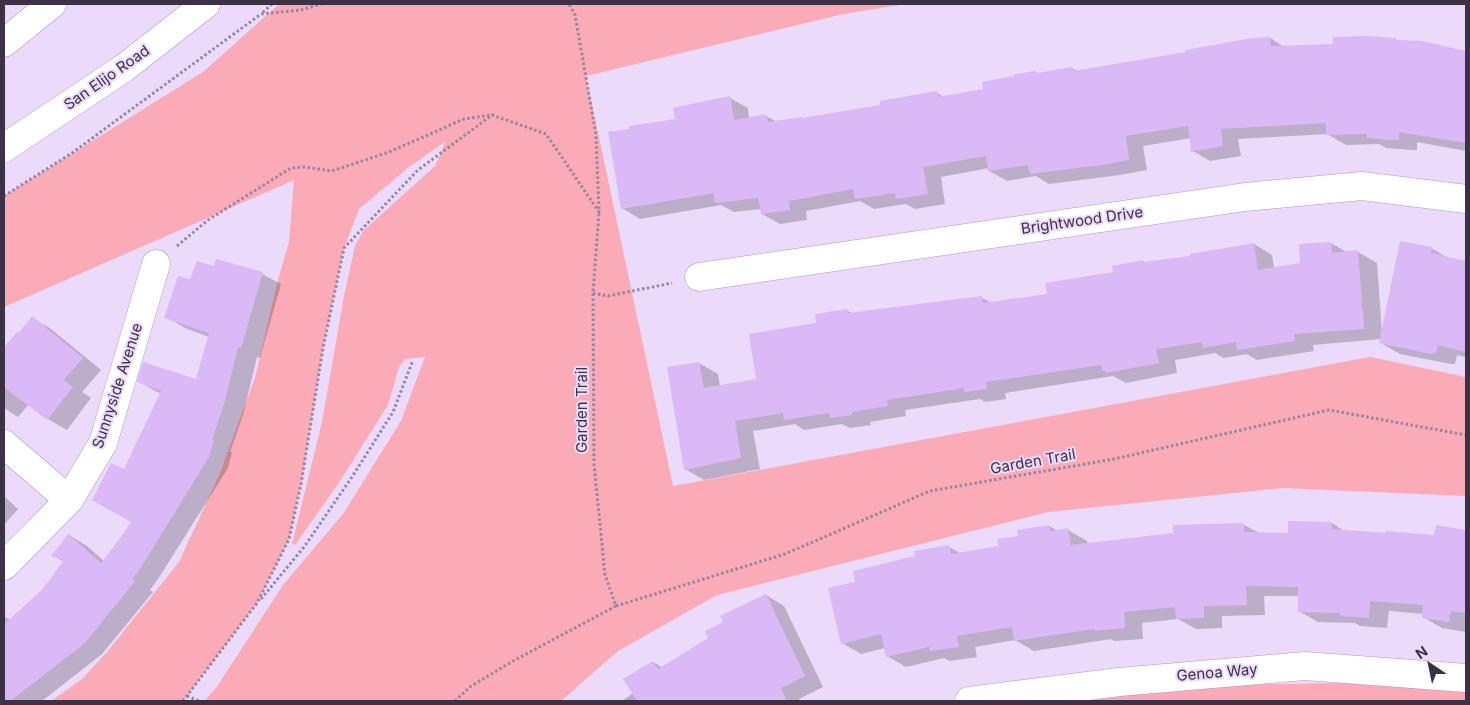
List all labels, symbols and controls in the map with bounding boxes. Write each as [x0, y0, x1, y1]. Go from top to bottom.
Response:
street label: San Elijo Road [61, 42, 153, 114]
street label: Brightwood Drive [1020, 204, 1144, 238]
street label: Sunnyside Avenue [89, 321, 147, 451]
street label: Garden Trail [573, 367, 591, 453]
street label: Garden Trail [989, 446, 1077, 478]
north arrow [1405, 640, 1455, 690]
text: N [1412, 642, 1431, 662]
street label: Genoa Way [1176, 660, 1258, 686]

